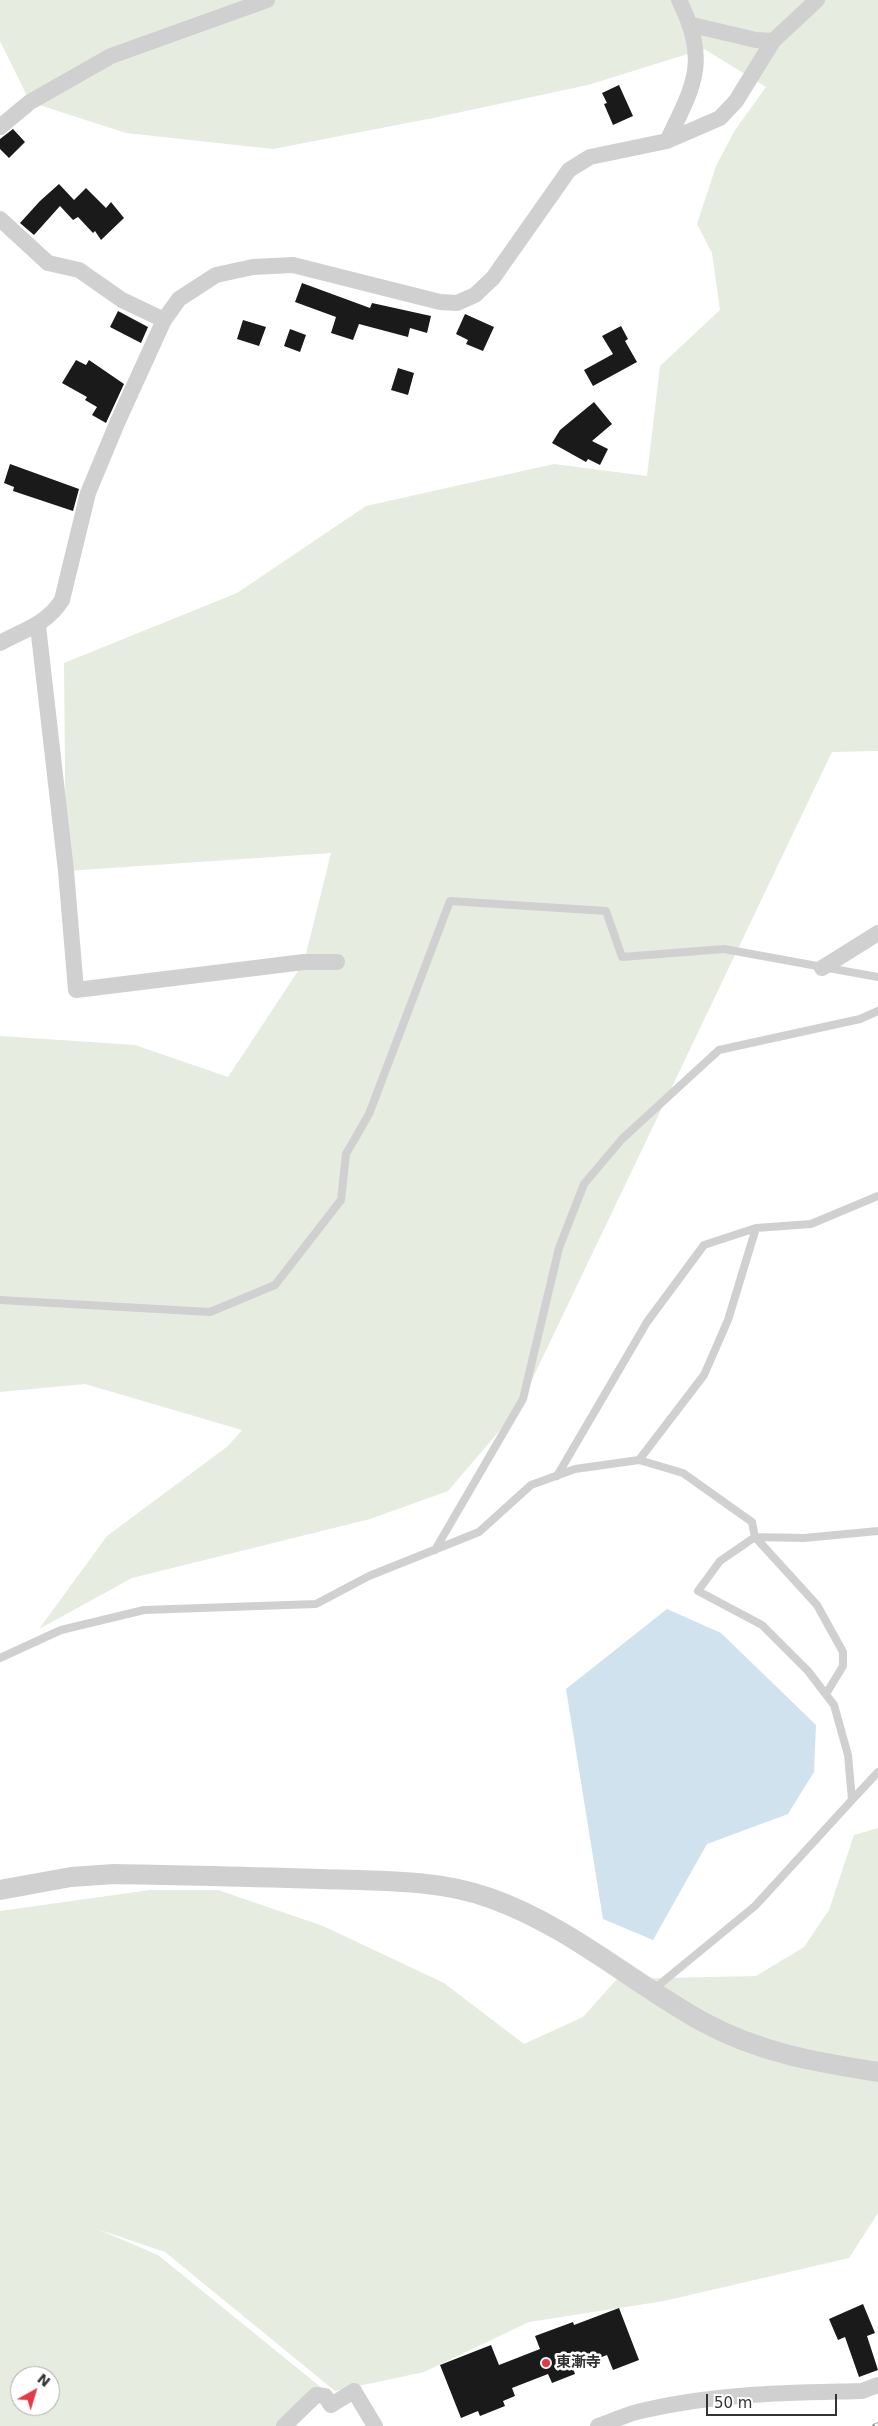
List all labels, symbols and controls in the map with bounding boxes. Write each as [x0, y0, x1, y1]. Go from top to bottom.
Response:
place label: 東漸寺 [556, 2354, 601, 2372]
marker: 東漸寺 [540, 2357, 552, 2369]
north arrow [10, 2366, 60, 2416]
text: N [34, 2370, 53, 2390]
scale bar [708, 2384, 839, 2416]
text: 50 m [714, 2394, 752, 2412]

